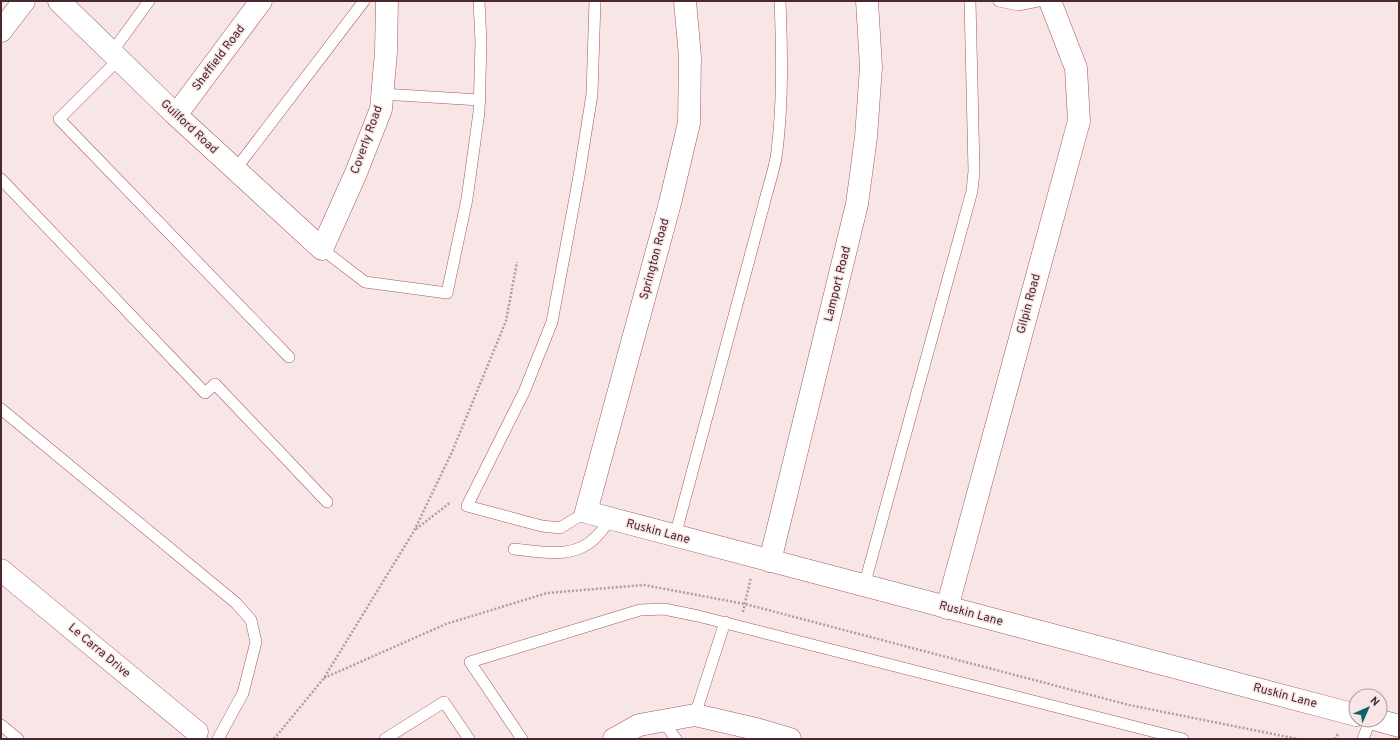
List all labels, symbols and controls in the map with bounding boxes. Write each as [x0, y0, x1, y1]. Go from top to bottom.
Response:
street label: Sheffield Road [189, 22, 249, 94]
street label: Guilford Road [157, 96, 221, 158]
street label: Coverly Road [347, 104, 387, 176]
street label: Springton Road [636, 217, 674, 301]
street label: Lamport Road [821, 245, 855, 323]
street label: Gilpin Road [1013, 272, 1045, 336]
street label: Ruskin Lane [624, 516, 692, 548]
street label: Ruskin Lane [937, 598, 1005, 630]
street label: Le Carra Drive [64, 620, 134, 682]
street label: Ruskin Lane [1251, 680, 1319, 712]
north arrow [1348, 688, 1388, 728]
text: N [1367, 694, 1382, 709]

